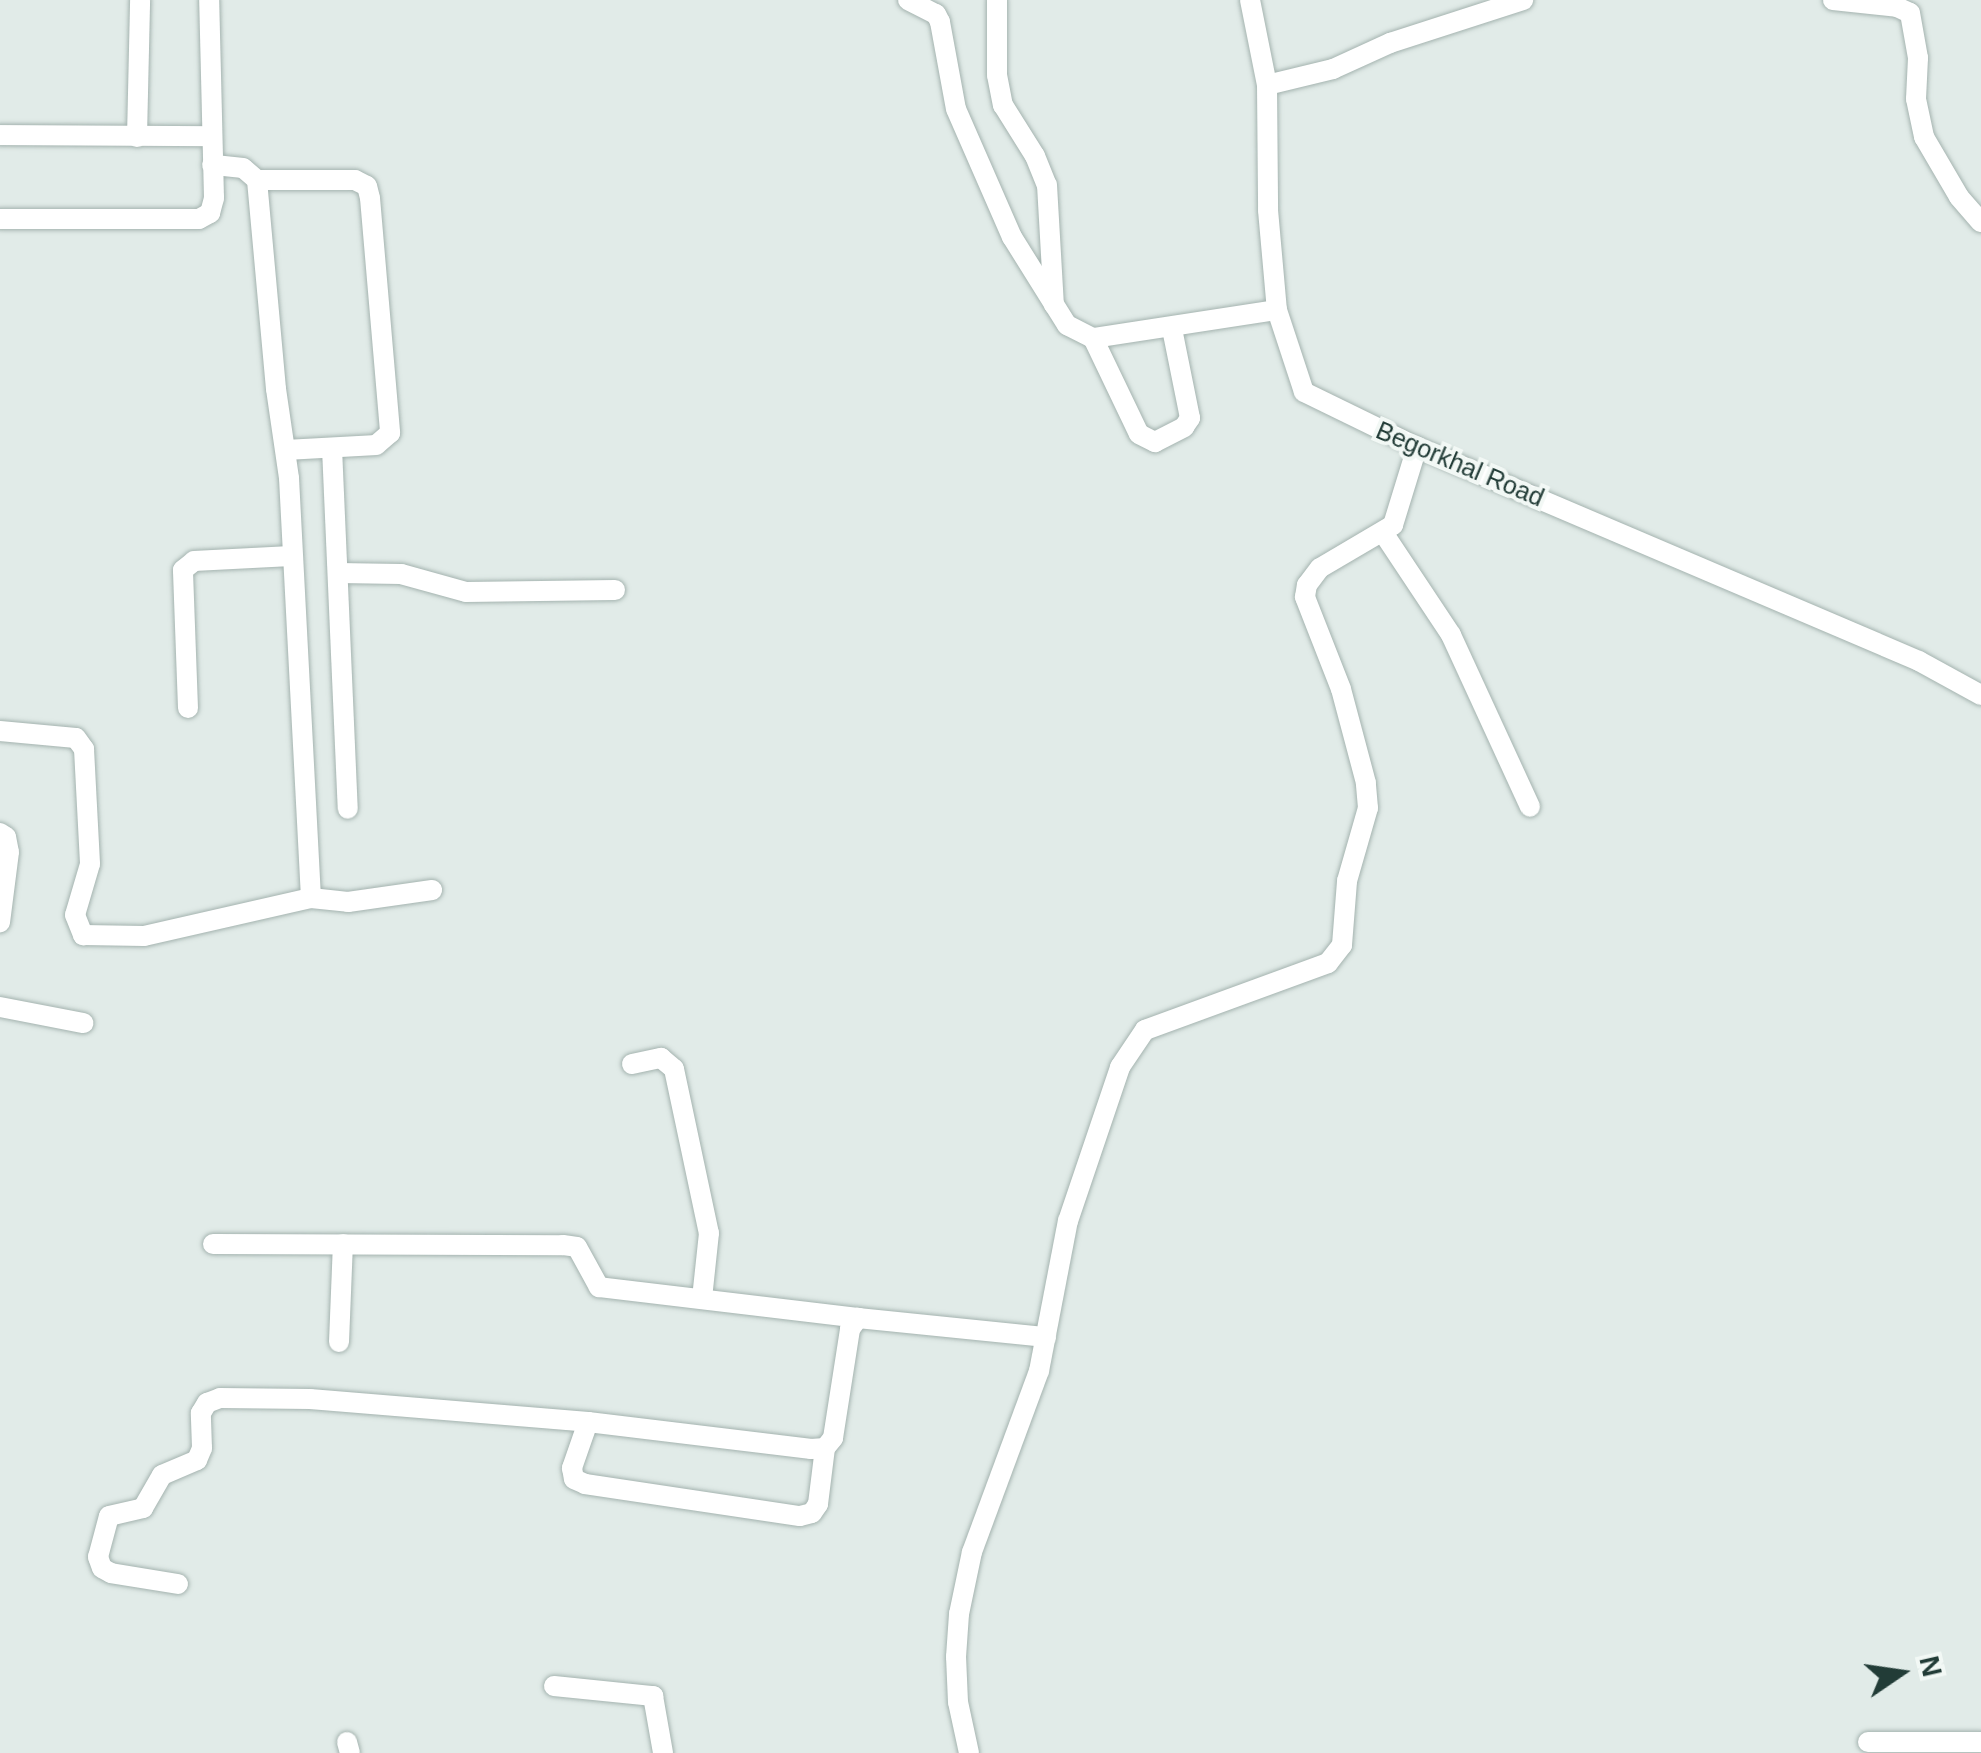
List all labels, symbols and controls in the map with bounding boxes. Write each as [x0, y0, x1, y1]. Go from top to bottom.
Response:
street label: Begorkhal Road [1372, 415, 1548, 513]
north arrow [1851, 1623, 1951, 1723]
text: N [1913, 1653, 1948, 1679]

